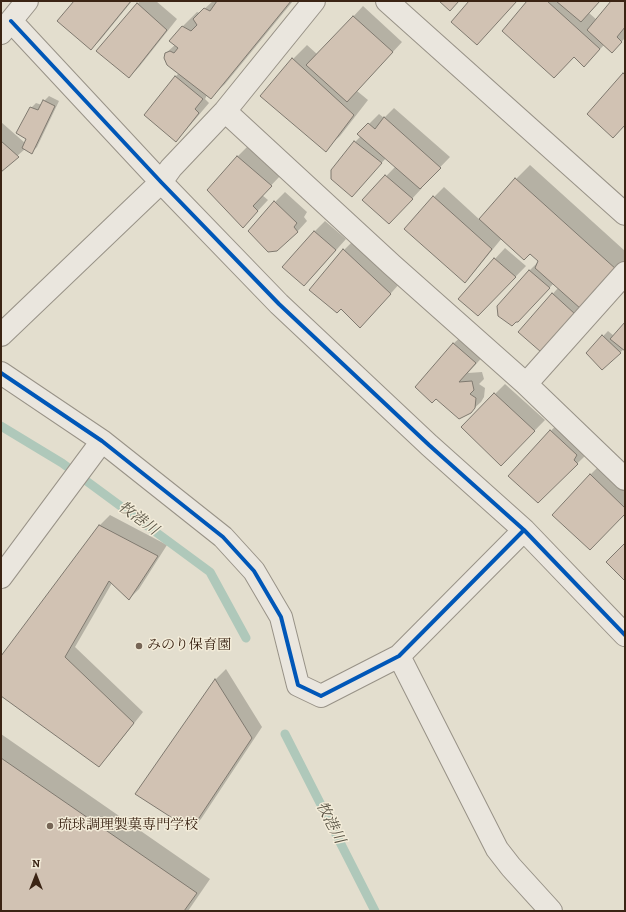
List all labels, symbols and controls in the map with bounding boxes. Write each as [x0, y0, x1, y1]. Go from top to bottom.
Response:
water label: 牧港川 [115, 498, 161, 540]
place label: みのり保育園 [147, 638, 231, 654]
marker: みのり保育園 [134, 641, 144, 651]
water label: 牧港川 [312, 799, 348, 847]
place label: 琉球調理製菓専門学校 [58, 818, 198, 834]
marker: 琉球調理製菓専門学校 [45, 821, 55, 831]
north arrow [16, 856, 56, 896]
text: N [32, 856, 40, 871]

